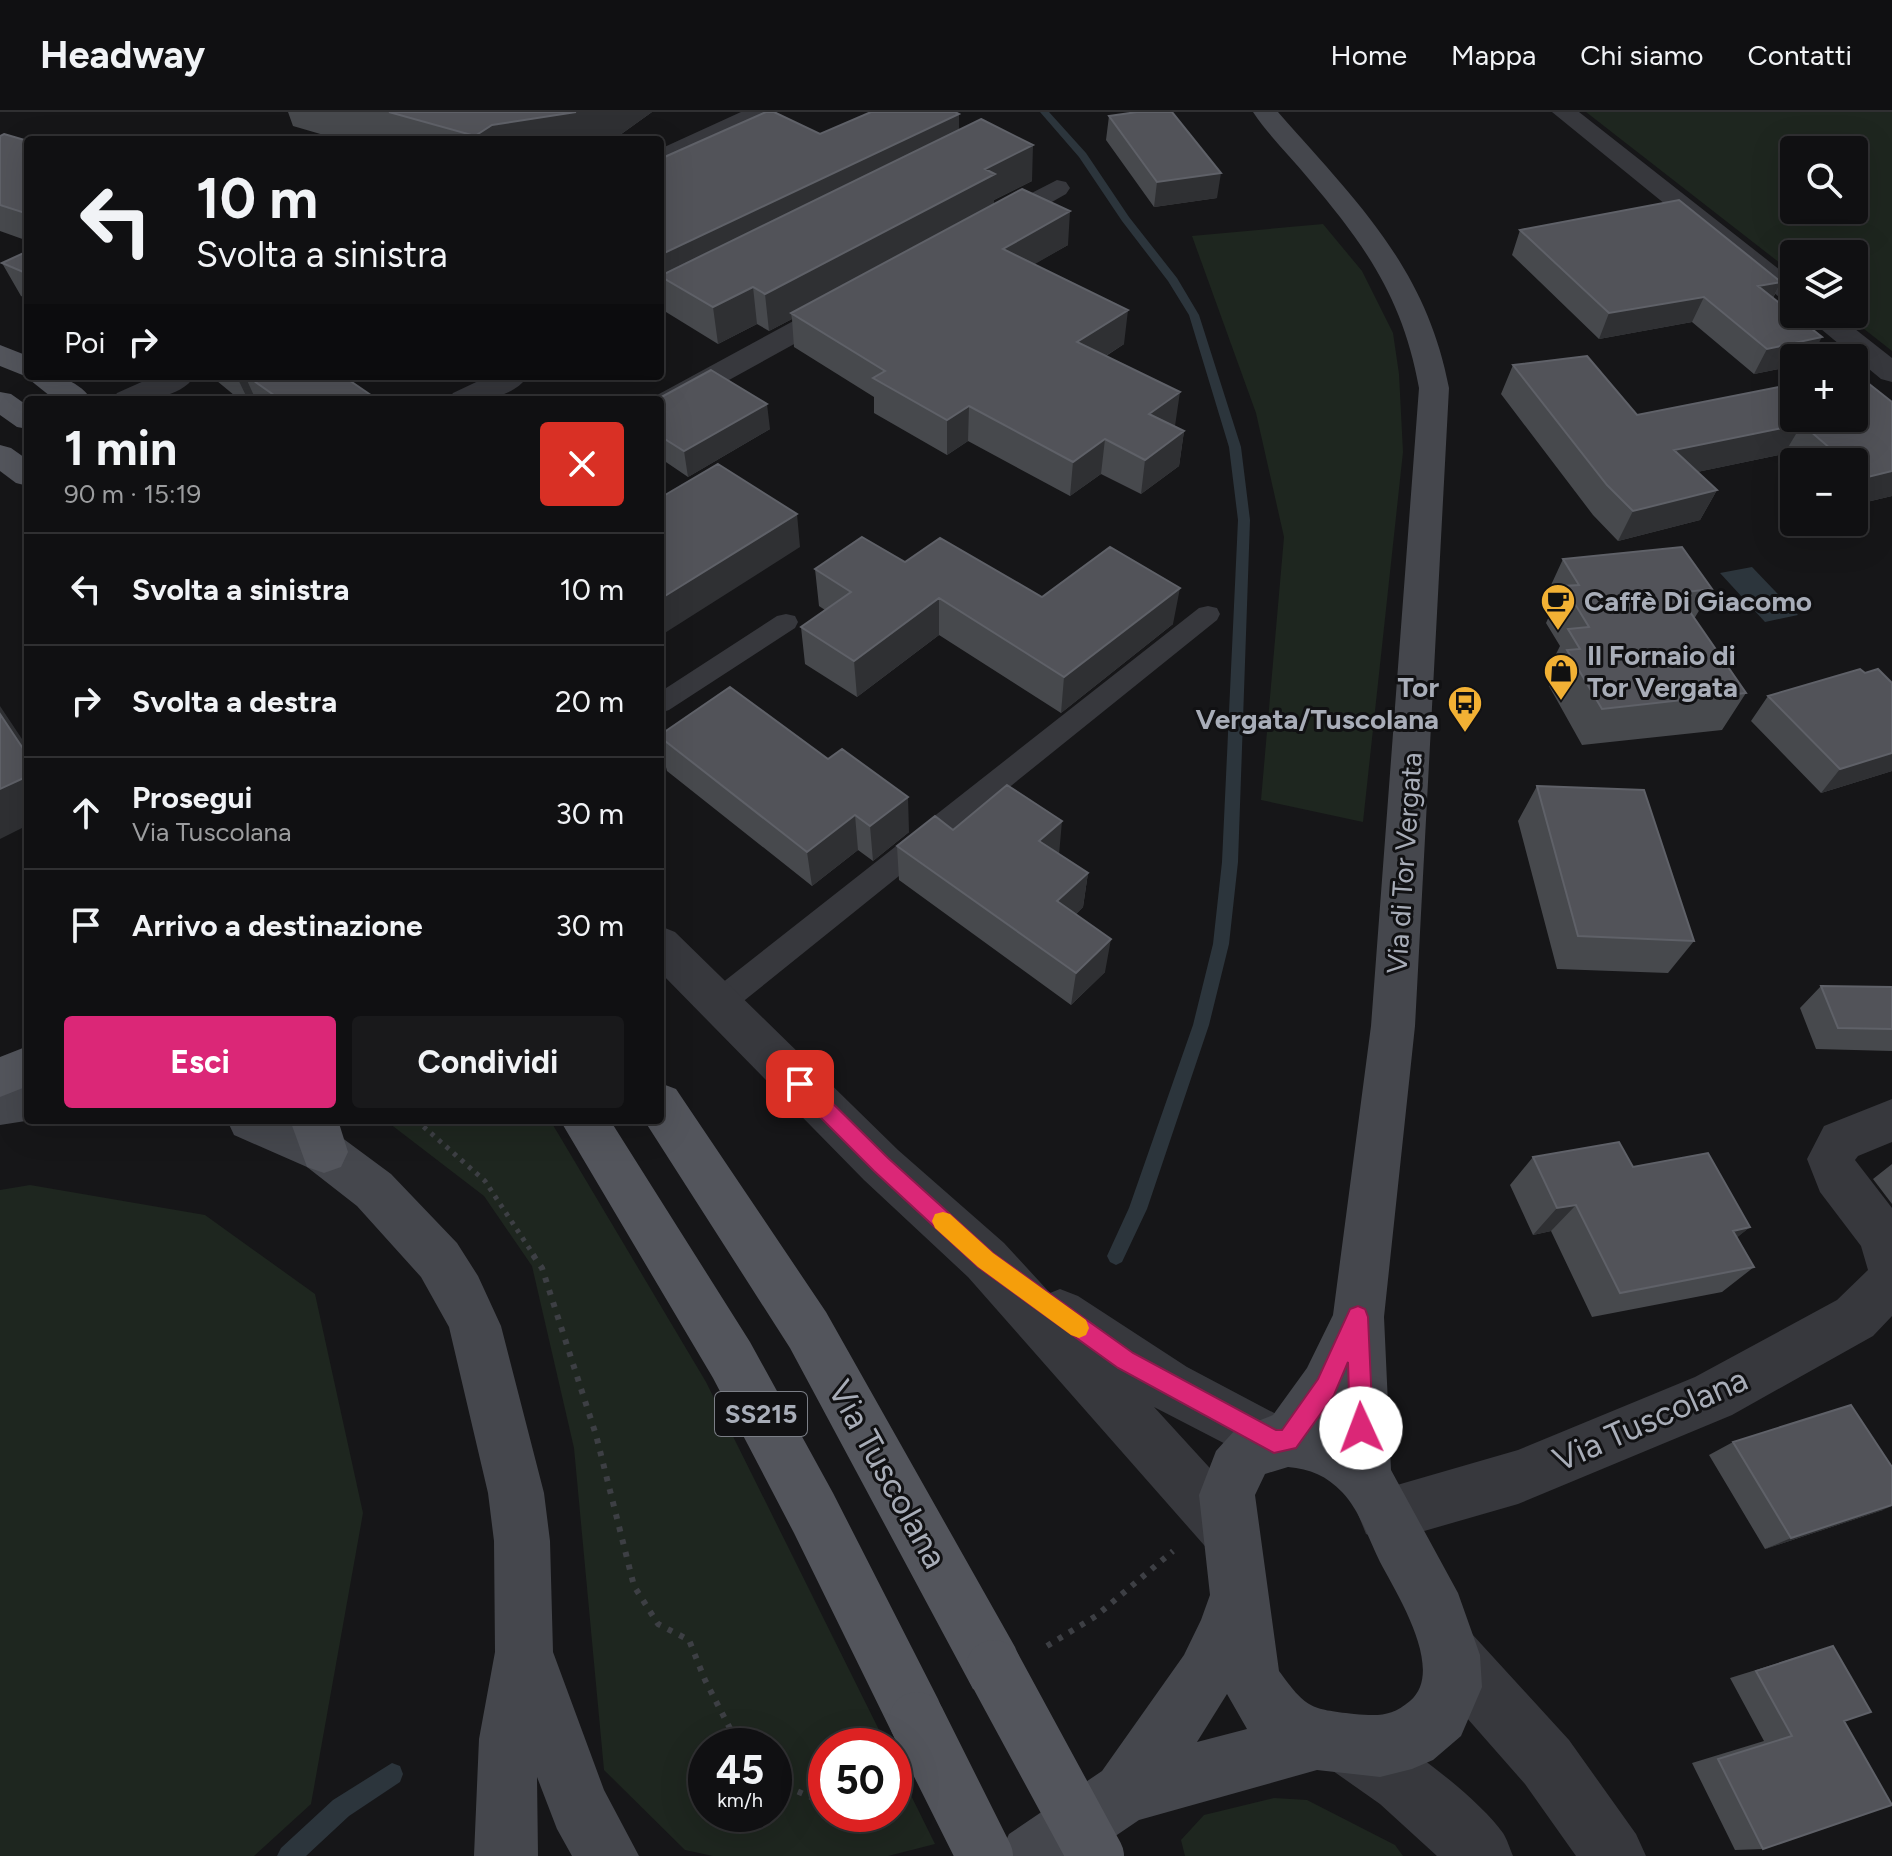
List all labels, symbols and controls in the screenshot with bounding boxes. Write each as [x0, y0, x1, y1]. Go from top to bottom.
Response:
text: Headway [40, 32, 205, 78]
text: Home [1331, 38, 1407, 72]
text: Mappa [1451, 38, 1536, 72]
text: Chi siamo [1580, 38, 1703, 72]
text: Contatti [1747, 38, 1852, 72]
map controls [1780, 136, 1868, 536]
button: search [1780, 136, 1868, 224]
text: 10 m [196, 165, 318, 232]
icon: left [64, 168, 168, 272]
text: Svolta a sinistra [196, 233, 448, 276]
button: layers [1780, 240, 1868, 328]
icon: right [121, 320, 165, 364]
text: Poi [64, 324, 105, 361]
button: + [1780, 344, 1868, 432]
text: 1 min [64, 419, 177, 477]
button: close [540, 422, 624, 506]
button: − [1780, 448, 1868, 536]
text: 90 m · 15:19 [64, 478, 201, 510]
icon: left [64, 567, 108, 611]
text: Svolta a sinistra [132, 571, 349, 608]
text: 10 m [559, 571, 624, 608]
cafe icon: Caffè Di Giacomo [1539, 582, 1577, 632]
place label: Caffè Di Giacomo [1584, 584, 1812, 618]
place label: Il Fornaio di Tor Vergata [1587, 638, 1738, 704]
shop icon: Il Fornaio di Tor Vergata [1542, 652, 1580, 702]
place label: Tor Vergata/Tuscolana [1196, 670, 1439, 736]
icon: right [64, 679, 108, 723]
text: Svolta a destra [132, 683, 337, 720]
text: 20 m [555, 683, 624, 720]
bus stop icon: Tor Vergata/Tuscolana [1446, 684, 1484, 734]
street label: Via di Tor Vergata [1379, 751, 1429, 975]
text: Prosegui [132, 779, 252, 816]
icon: ahead [64, 791, 108, 835]
text: 30 m [556, 795, 624, 832]
text: Via Tuscolana [132, 816, 291, 848]
icon: arrive [64, 903, 108, 947]
text: Arrivo a destinazione [132, 907, 423, 944]
text: 30 m [556, 907, 624, 944]
button: Esci [64, 1016, 336, 1108]
button: Condividi [352, 1016, 624, 1108]
pin [766, 1050, 834, 1118]
icon: arrive [778, 1062, 822, 1106]
street label: Via Tuscolana [1547, 1358, 1754, 1481]
street label: Via Tuscolana [819, 1373, 956, 1575]
position arrow [1319, 1386, 1403, 1470]
road number: SS215 [715, 1392, 807, 1436]
speed limit sign: 50 [808, 1728, 912, 1832]
text: 45 [716, 1746, 764, 1794]
text: km/h [717, 1788, 763, 1812]

